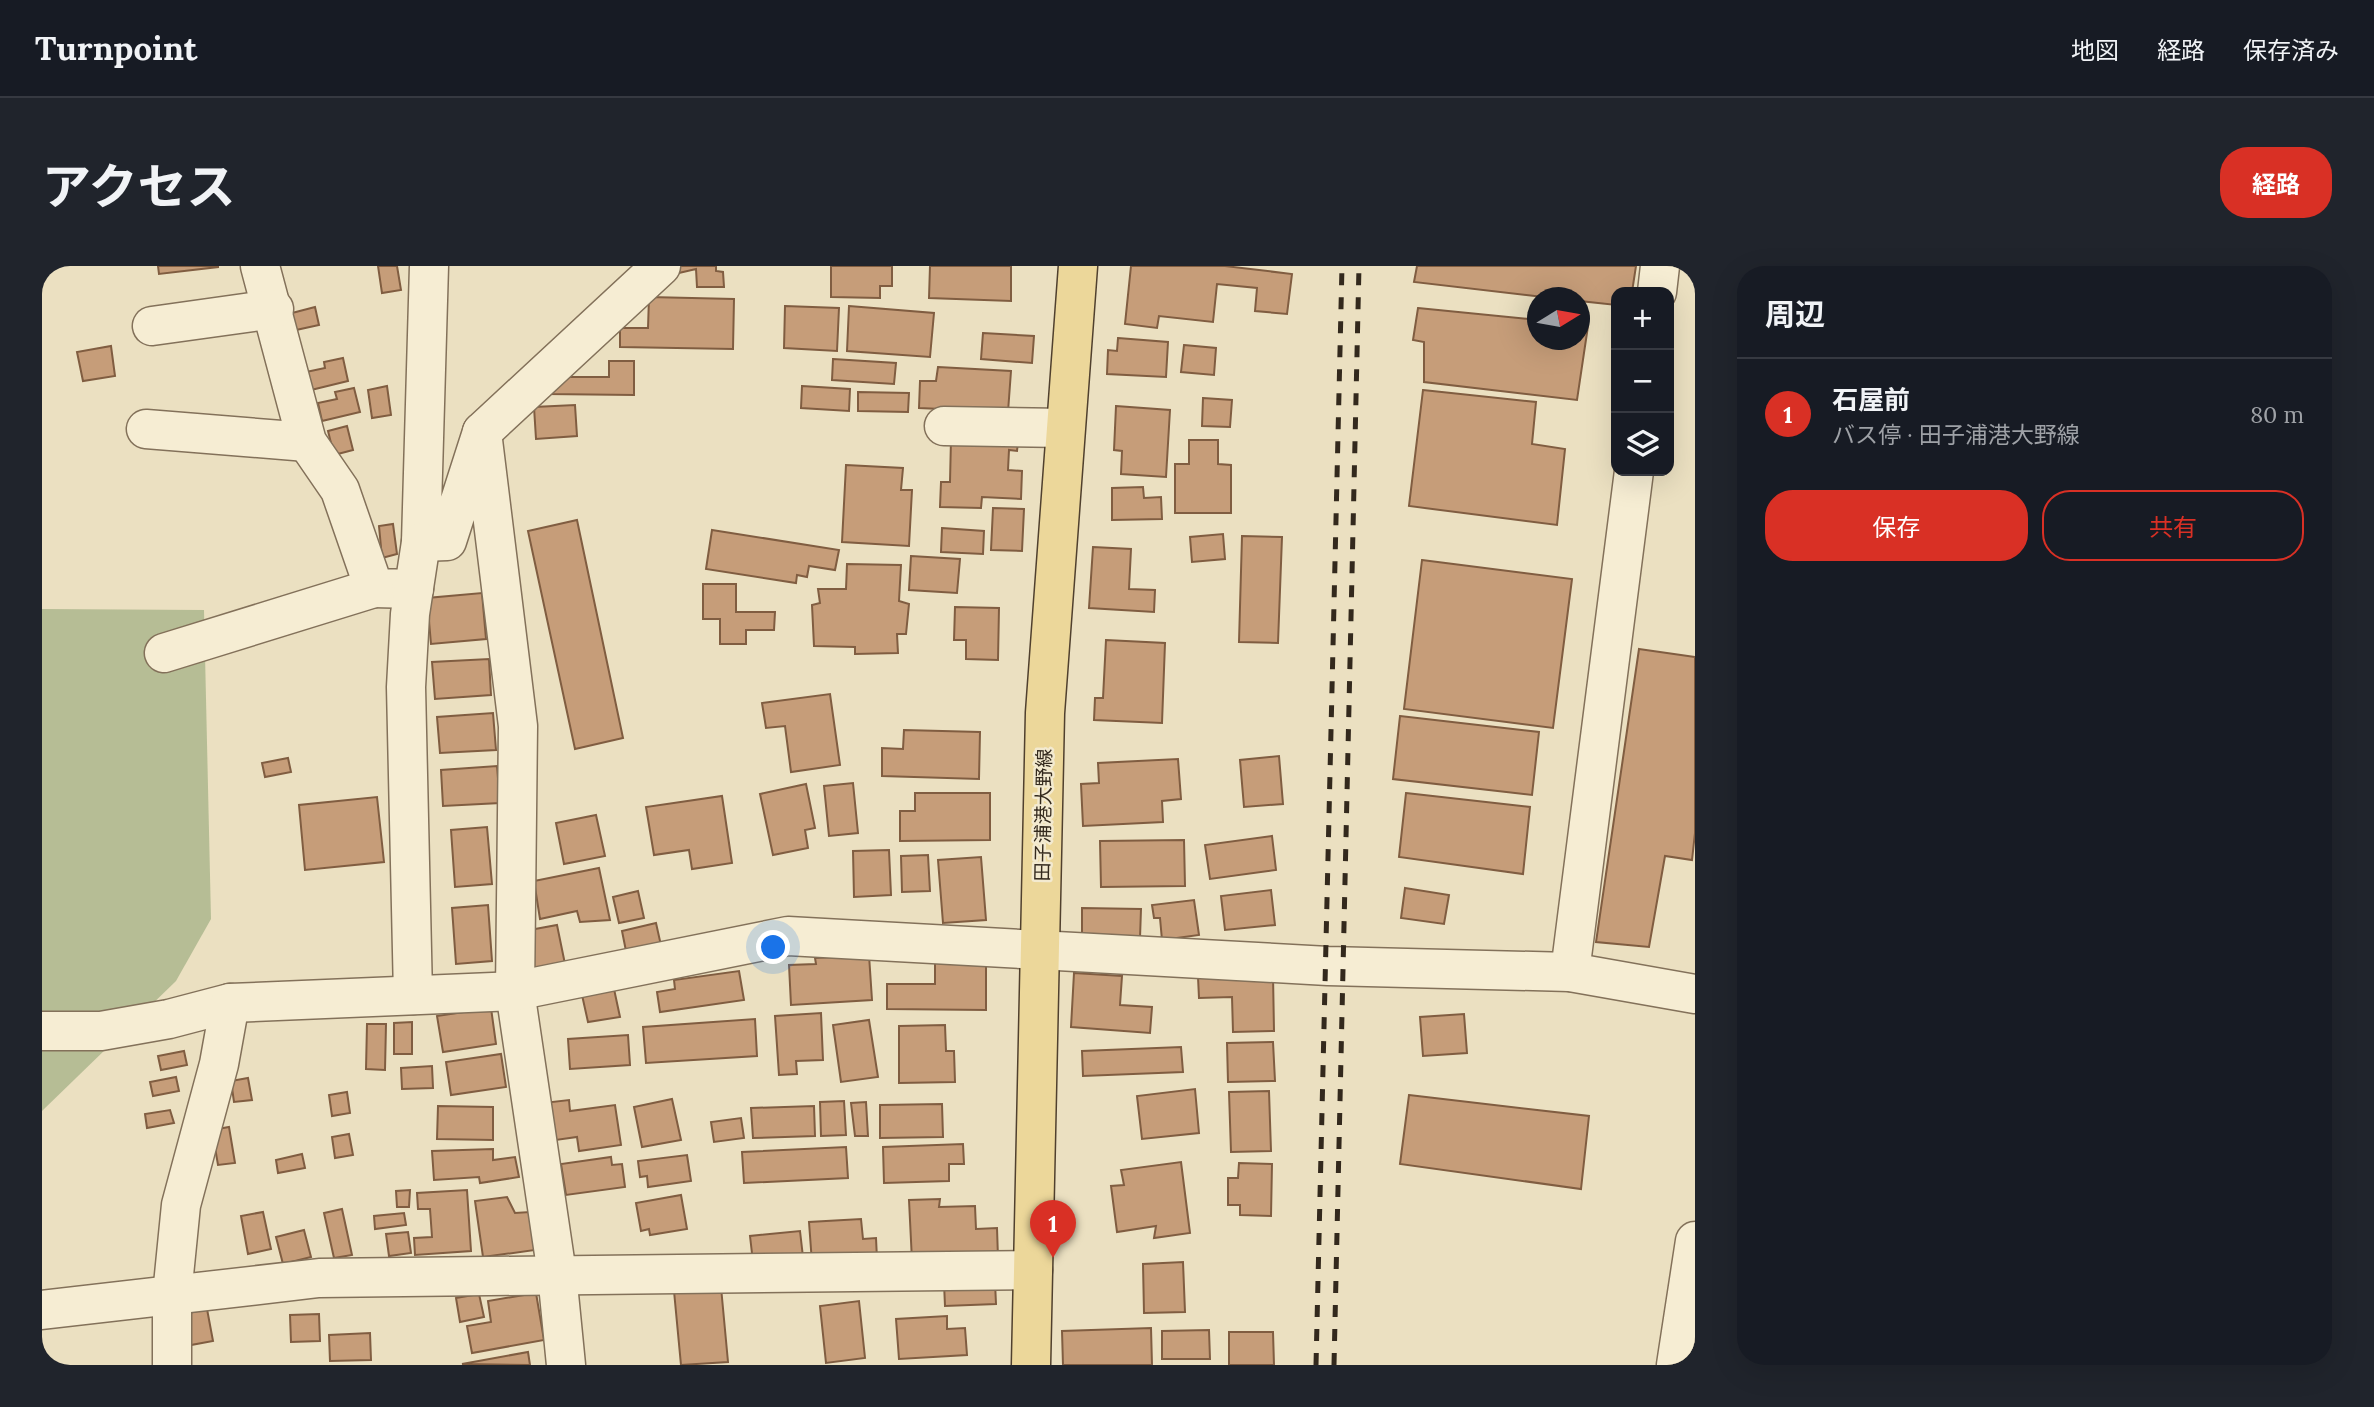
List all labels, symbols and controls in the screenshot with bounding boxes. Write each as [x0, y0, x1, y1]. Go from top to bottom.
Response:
text: Turnpoint [35, 27, 197, 69]
text: 地図 [2071, 35, 2119, 66]
text: 経路 [2157, 35, 2205, 66]
text: 保存済み [2243, 35, 2339, 66]
button: 経路 [2220, 147, 2332, 218]
text: アクセス [42, 155, 236, 217]
north arrow [1527, 287, 1590, 350]
map controls [1611, 287, 1674, 476]
button: + [1611, 287, 1674, 350]
text: 周辺 [1765, 295, 1825, 333]
button: − [1611, 350, 1674, 413]
text: 石屋前 [1832, 383, 1910, 416]
text: 1 [1783, 400, 1793, 429]
text: 80 m [2250, 400, 2304, 429]
button: layers [1611, 413, 1674, 476]
text: バス停 · 田子浦港大野線 [1832, 420, 2080, 449]
button: 保存 [1765, 490, 2028, 561]
button: 共有 [2042, 490, 2304, 561]
street label: 田子浦港大野線 [1030, 748, 1056, 882]
your location [756, 930, 790, 964]
pin: 1 [1030, 1200, 1076, 1258]

